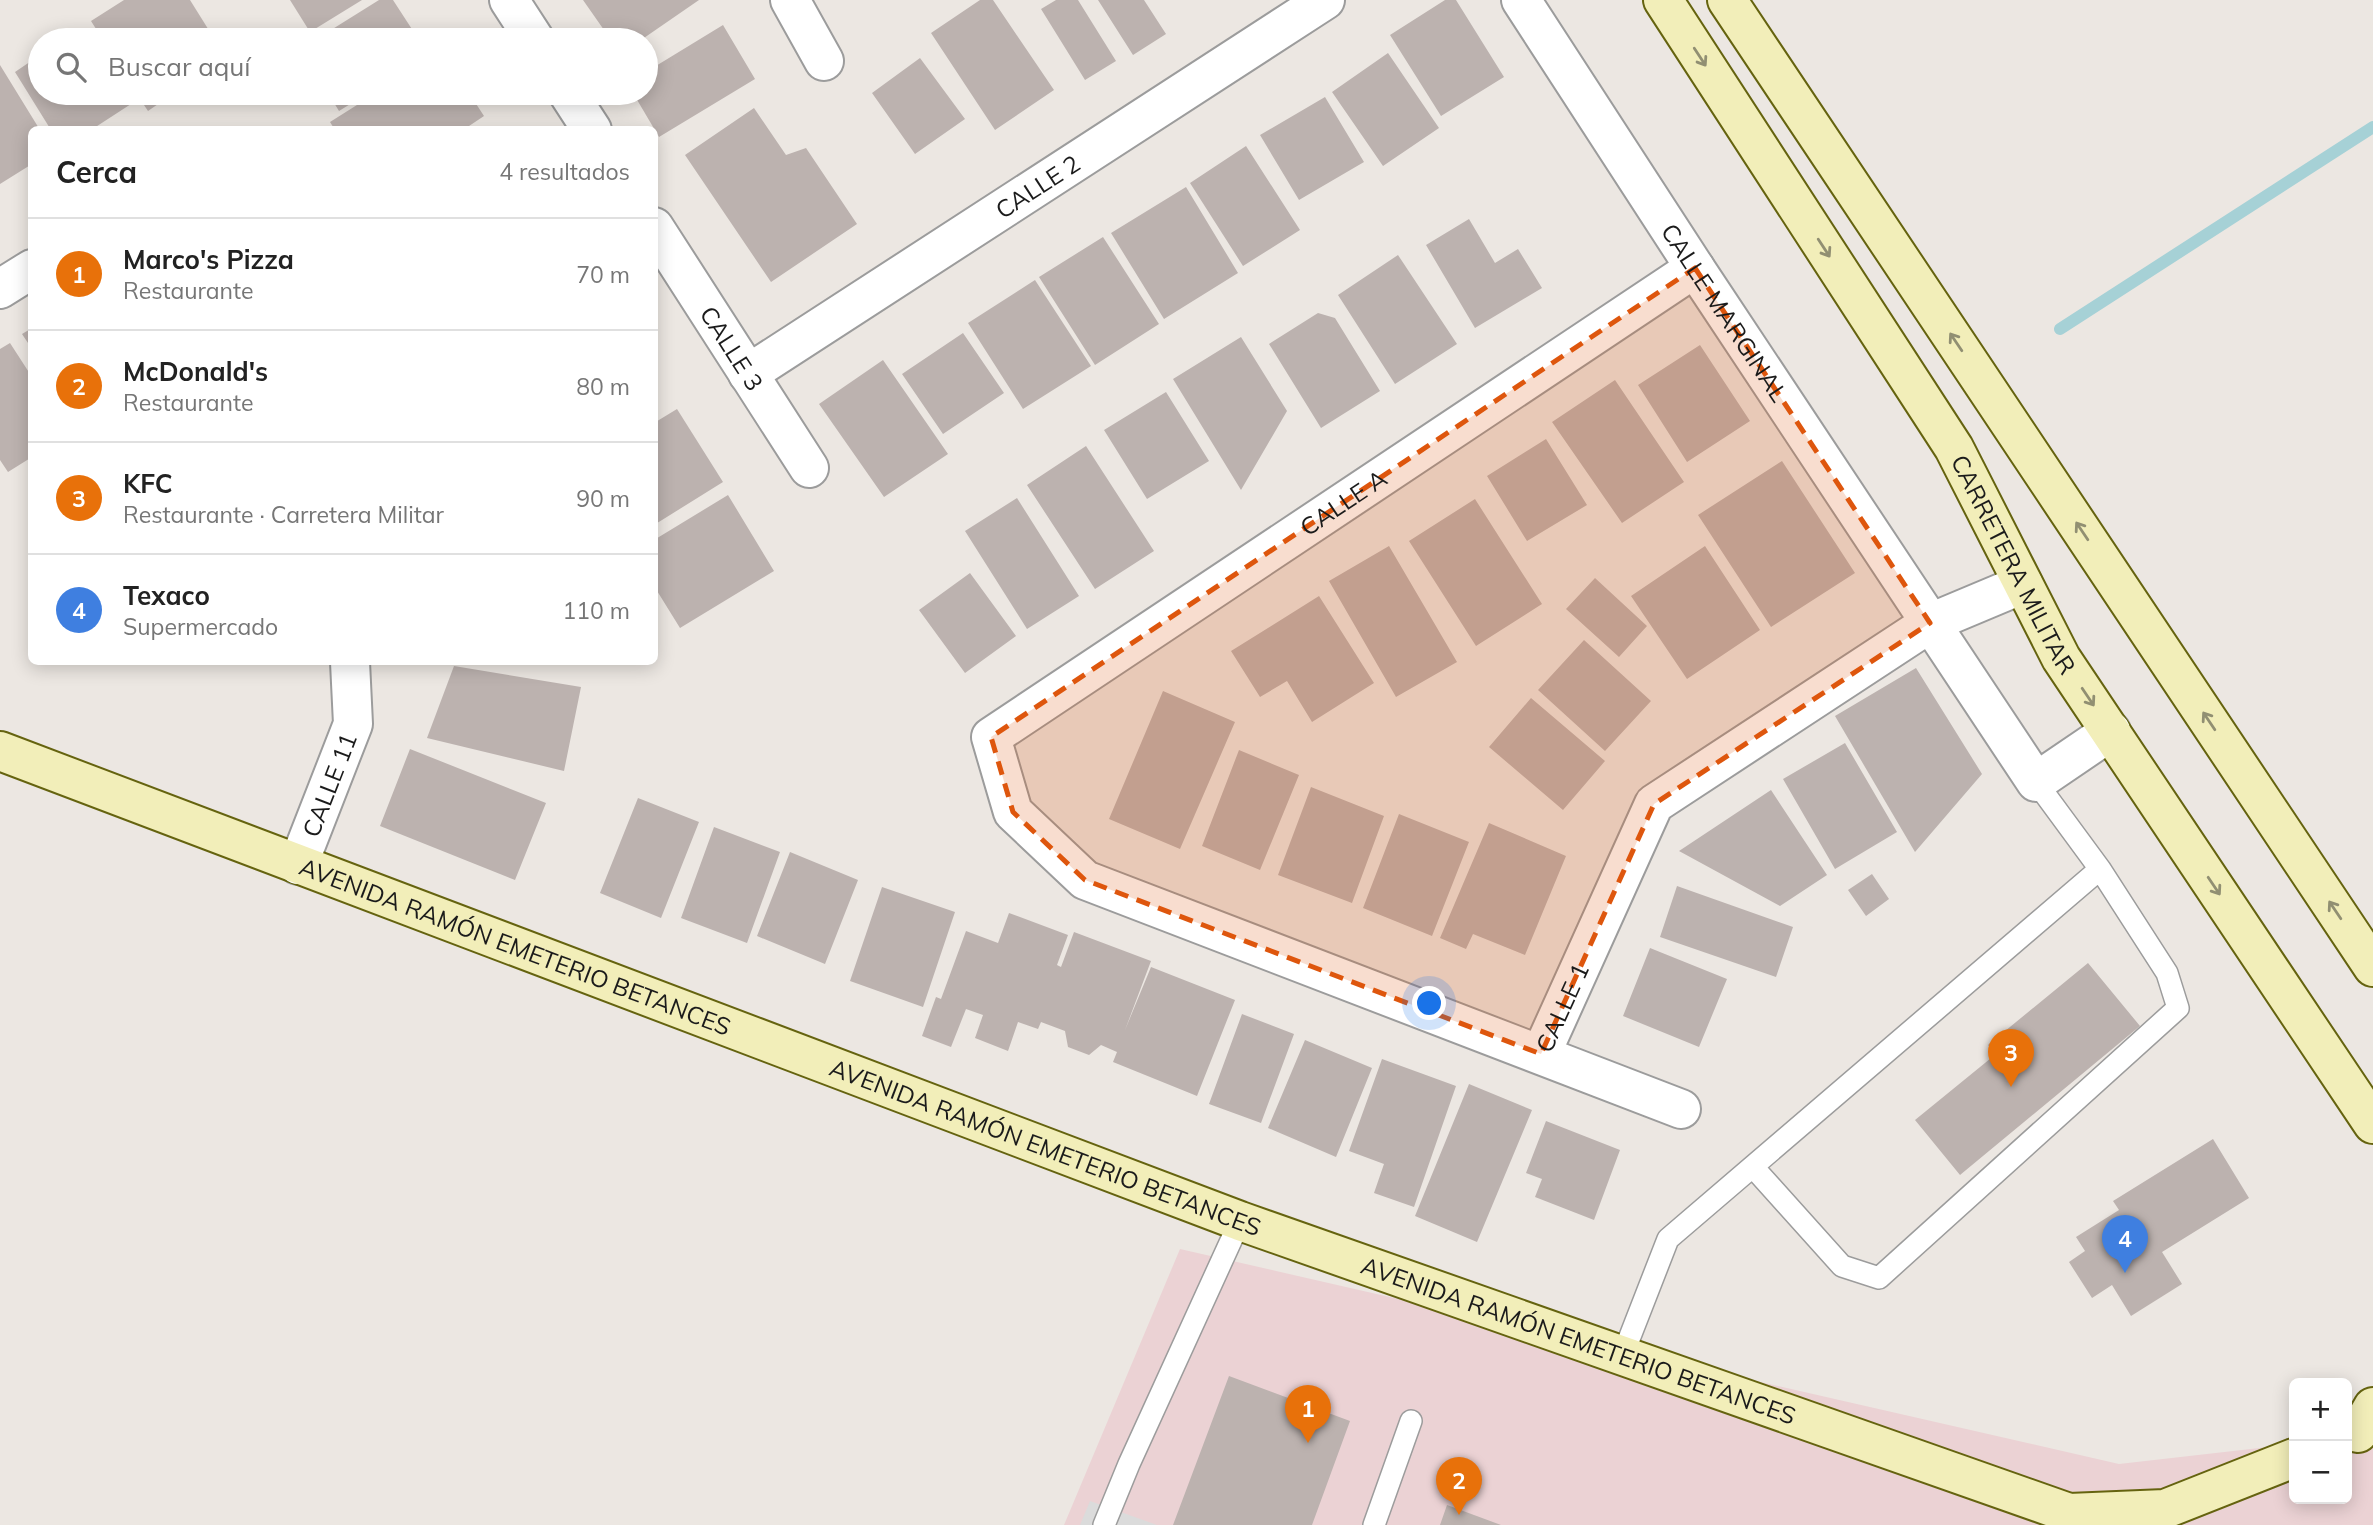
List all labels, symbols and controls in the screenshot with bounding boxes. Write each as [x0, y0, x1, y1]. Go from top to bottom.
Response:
search box [28, 28, 658, 105]
one-way arrow [1693, 47, 1707, 67]
icon: search [52, 48, 90, 86]
text: Buscar aquí [108, 50, 251, 83]
street label: CALLE 2 [990, 148, 1085, 225]
text: Cerca [56, 153, 137, 191]
text: 4 resultados [499, 157, 630, 186]
street label: CALLE MARGINAL [1655, 218, 1794, 407]
one-way arrow [1816, 238, 1831, 257]
text: Marco's Pizza [123, 243, 294, 276]
text: 1 [72, 260, 86, 289]
text: 70 m [576, 260, 630, 289]
text: Restaurante [123, 276, 254, 305]
street label: CALLE 3 [694, 300, 770, 396]
one-way arrow [1949, 333, 1963, 353]
text: McDonald's [123, 355, 268, 388]
text: 2 [72, 372, 86, 401]
text: 80 m [576, 372, 630, 401]
text: Restaurante [123, 388, 254, 417]
street label: CARRETERA MILITAR [1945, 450, 2083, 680]
street label: CALLE A [1294, 462, 1393, 542]
text: KFC [123, 467, 173, 500]
text: 3 [72, 484, 86, 513]
text: 90 m [576, 484, 630, 513]
text: Restaurante · Carretera Militar [123, 500, 444, 529]
one-way arrow [2075, 522, 2089, 542]
text: Texaco [123, 579, 210, 612]
text: 4 [72, 596, 86, 625]
text: 110 m [562, 596, 630, 625]
text: Supermercado [123, 612, 278, 641]
one-way arrow [2081, 687, 2095, 706]
one-way arrow [2202, 711, 2216, 731]
street label: CALLE 11 [295, 729, 363, 841]
street label: AVENIDA RAMÓN EMETERIO BETANCES [295, 851, 735, 1042]
one-way arrow [2207, 876, 2221, 895]
one-way arrow [2328, 901, 2342, 920]
street label: CALLE 1 [1529, 958, 1595, 1057]
your location [1412, 986, 1446, 1020]
pin: 3 [1988, 1029, 2034, 1087]
street label: AVENIDA RAMÓN EMETERIO BETANCES [826, 1052, 1265, 1242]
pin: 4 [2102, 1215, 2148, 1273]
street label: AVENIDA RAMÓN EMETERIO BETANCES [1357, 1250, 1800, 1431]
map controls [2289, 1378, 2352, 1504]
button: + [2289, 1378, 2352, 1441]
pin: 1 [1285, 1385, 1331, 1443]
button: − [2289, 1441, 2352, 1504]
pin: 2 [1436, 1457, 1482, 1515]

